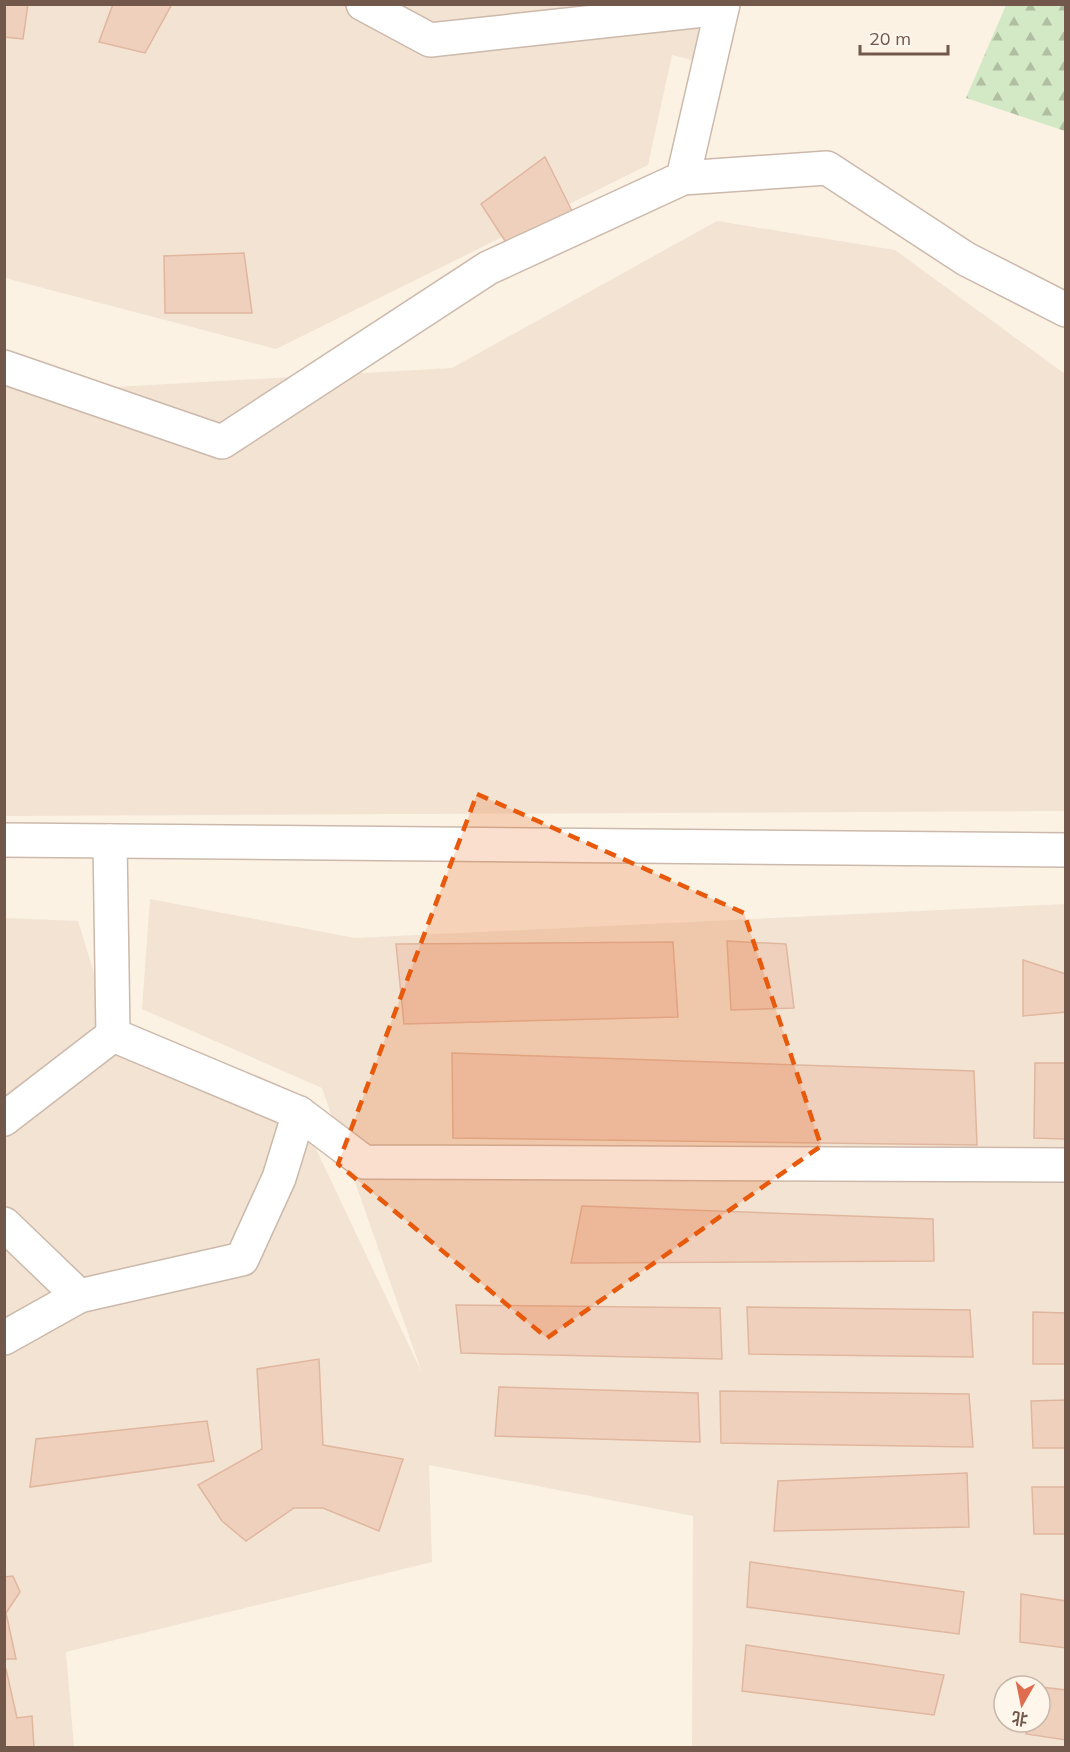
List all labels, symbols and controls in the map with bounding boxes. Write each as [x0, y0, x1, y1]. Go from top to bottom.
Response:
scale bar [860, 18, 948, 56]
text: 20 m [869, 27, 911, 50]
north arrow [992, 1674, 1052, 1734]
text: 北 [1010, 1708, 1029, 1730]

